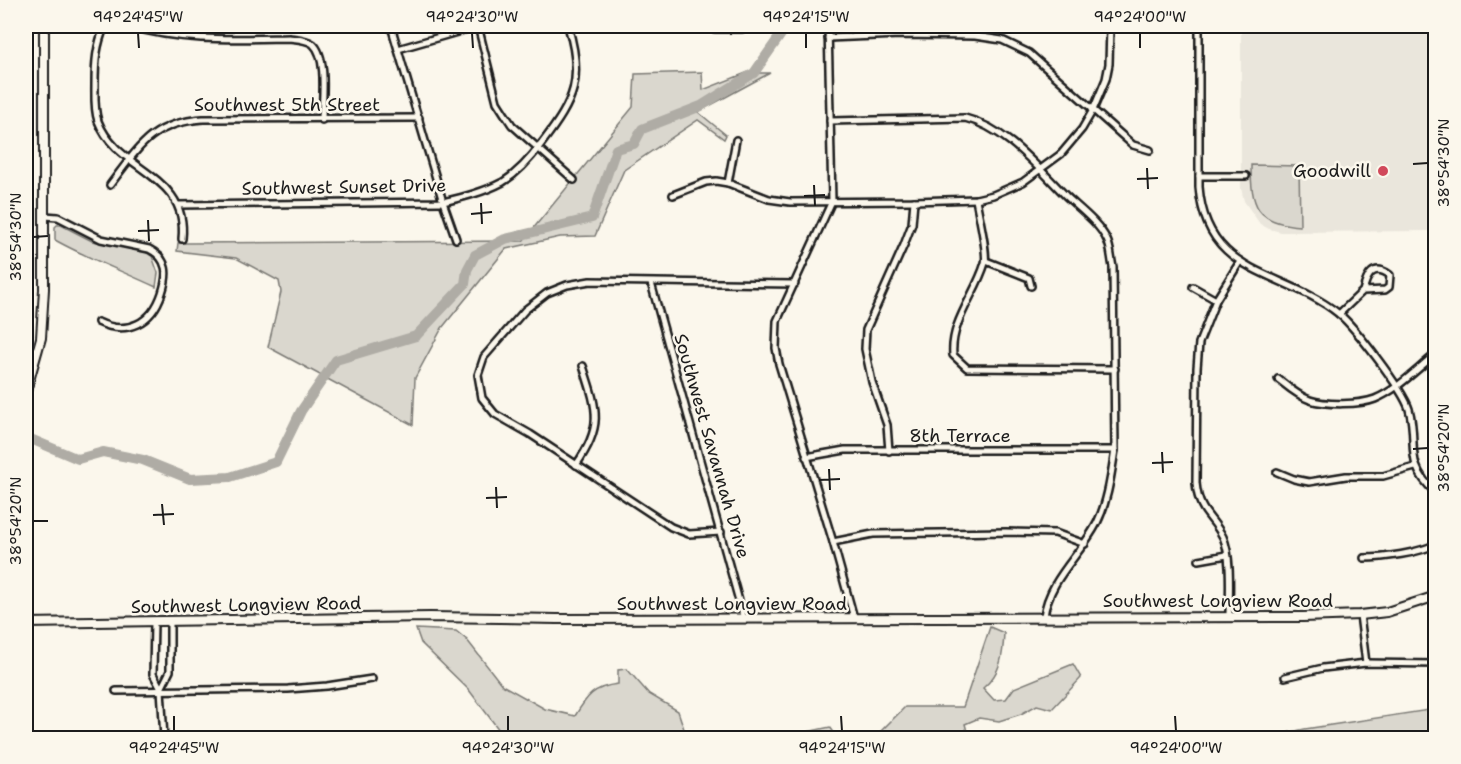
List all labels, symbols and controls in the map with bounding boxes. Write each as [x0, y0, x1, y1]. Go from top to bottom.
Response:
text: 94°24'45"W [93, 7, 183, 27]
text: 94°24'30"W [426, 7, 518, 27]
text: 94°24'15"W [762, 7, 850, 27]
text: 94°24'00"W [1094, 7, 1187, 27]
street label: Southwest 5th Street [194, 93, 380, 117]
text: 38°54'30"N [1434, 118, 1454, 208]
place label: Goodwill [1293, 159, 1372, 183]
marker: Goodwill [1376, 164, 1390, 178]
street label: Southwest Sunset Drive [241, 173, 447, 201]
text: 38°54'30"N [6, 192, 26, 282]
street label: Southwest Savannah Drive [668, 331, 756, 561]
text: 38°54'20"N [1434, 404, 1454, 492]
street label: 8th Terrace [909, 424, 1011, 448]
text: 38°54'20"N [6, 477, 26, 565]
street label: Southwest Longview Road [1103, 589, 1333, 613]
street label: Southwest Longview Road [131, 591, 361, 619]
street label: Southwest Longview Road [617, 592, 847, 616]
text: 94°24'45"W [129, 738, 219, 758]
text: 94°24'30"W [462, 738, 554, 758]
text: 94°24'15"W [798, 738, 886, 758]
text: 94°24'00"W [1130, 738, 1223, 758]

